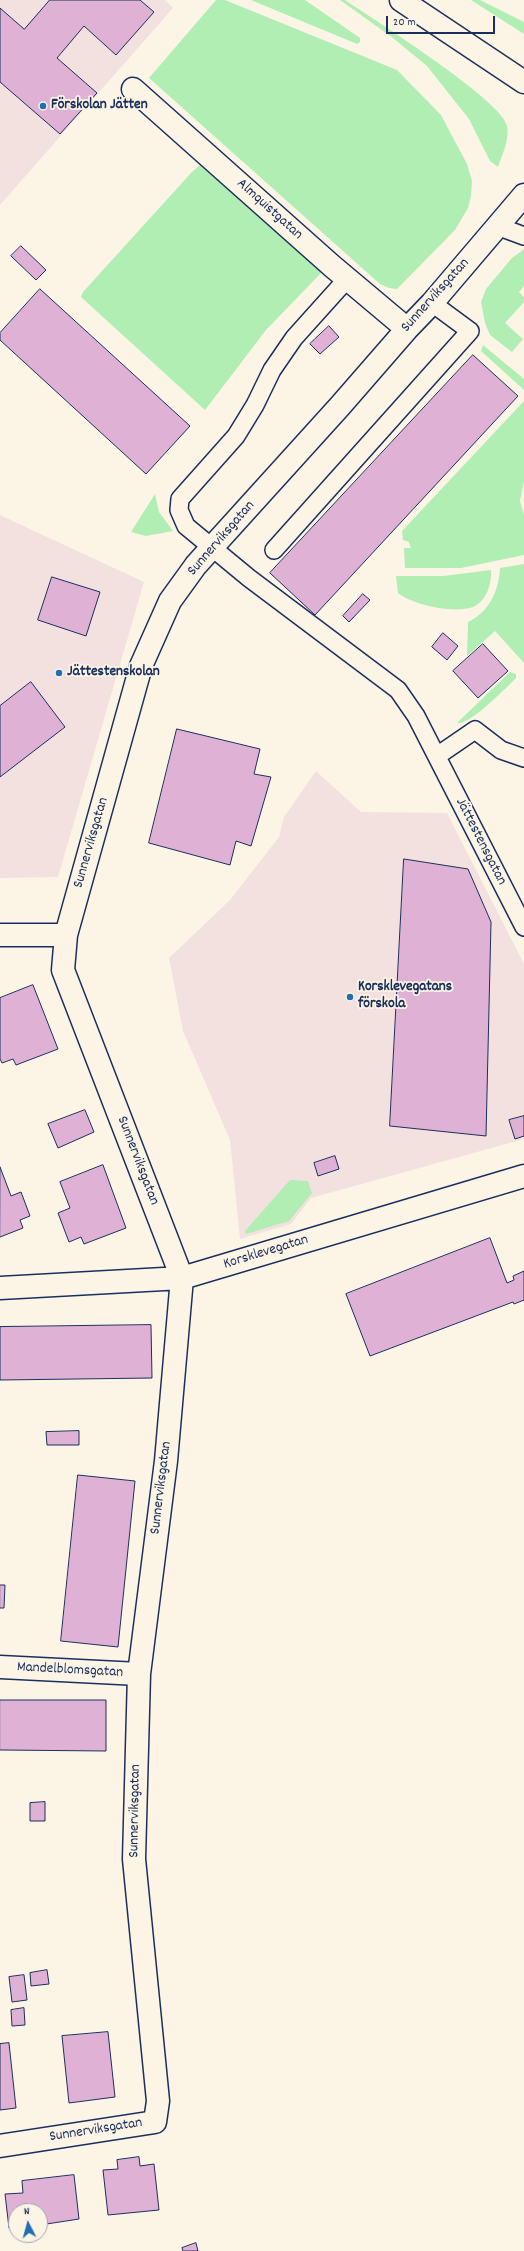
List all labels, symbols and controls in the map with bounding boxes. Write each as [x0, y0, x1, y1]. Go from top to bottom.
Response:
scale bar [388, 8, 497, 34]
text: 20 m [393, 14, 416, 31]
place label: Förskolan Jätten [51, 97, 148, 115]
marker: Förskolan Jätten [38, 101, 48, 111]
street label: Almquistgatan [232, 176, 306, 244]
street label: Sunnerviksgatan [398, 255, 474, 337]
street label: Sunnerviksgatan [184, 498, 260, 580]
place label: Jättestenskolan [67, 664, 160, 682]
marker: Jättestenskolan [54, 668, 64, 678]
street label: Sunnerviksgatan [70, 795, 114, 891]
street label: Jättestensgatan [450, 795, 510, 889]
place label: Korsklevegatans förskola [358, 979, 452, 1014]
marker: Korsklevegatans förskola [345, 992, 355, 1002]
street label: Sunnerviksgatan [112, 1114, 162, 1208]
street label: Korsklevegatan [221, 1232, 311, 1274]
street label: Sunnerviksgatan [147, 1440, 177, 1536]
street label: Mandelblomsgatan [16, 1659, 124, 1683]
street label: Sunnerviksgatan [126, 1764, 146, 1858]
street label: Sunnerviksgatan [48, 2115, 144, 2147]
north arrow [8, 2203, 48, 2243]
text: N [23, 2204, 30, 2220]

